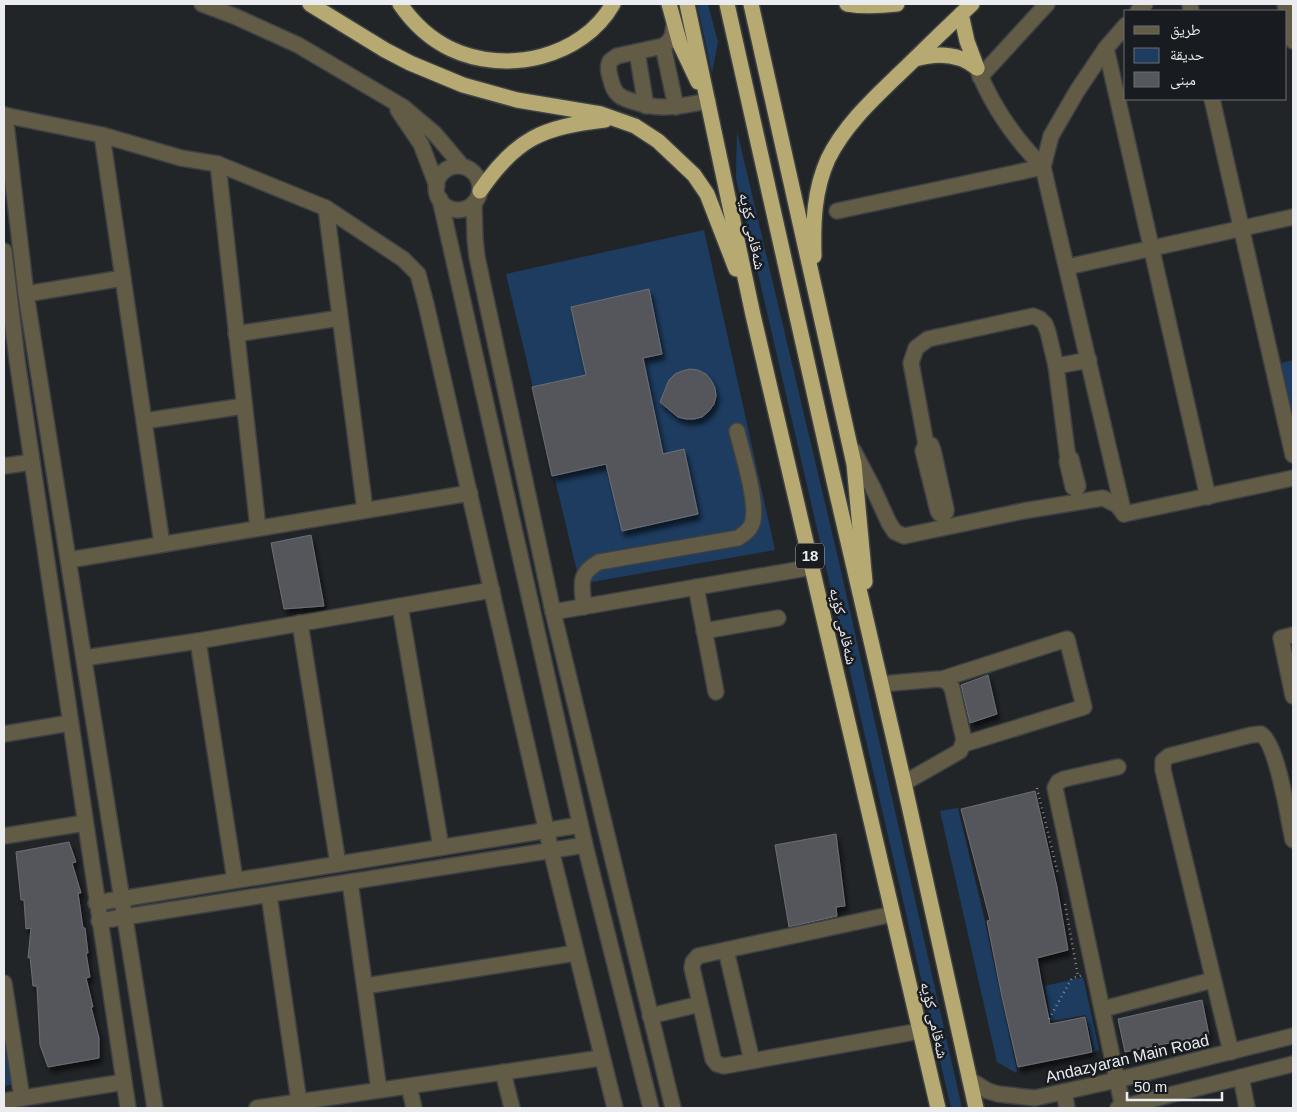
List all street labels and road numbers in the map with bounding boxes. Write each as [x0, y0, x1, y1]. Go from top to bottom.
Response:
street label: شەقامی کۆیە [734, 191, 769, 271]
road number: 18 [796, 544, 824, 568]
street label: شەقامی کۆیە [824, 586, 861, 667]
street label: شەقامی کۆیە [915, 980, 952, 1061]
street label: Andazyaran Main Road [1044, 1031, 1210, 1086]

